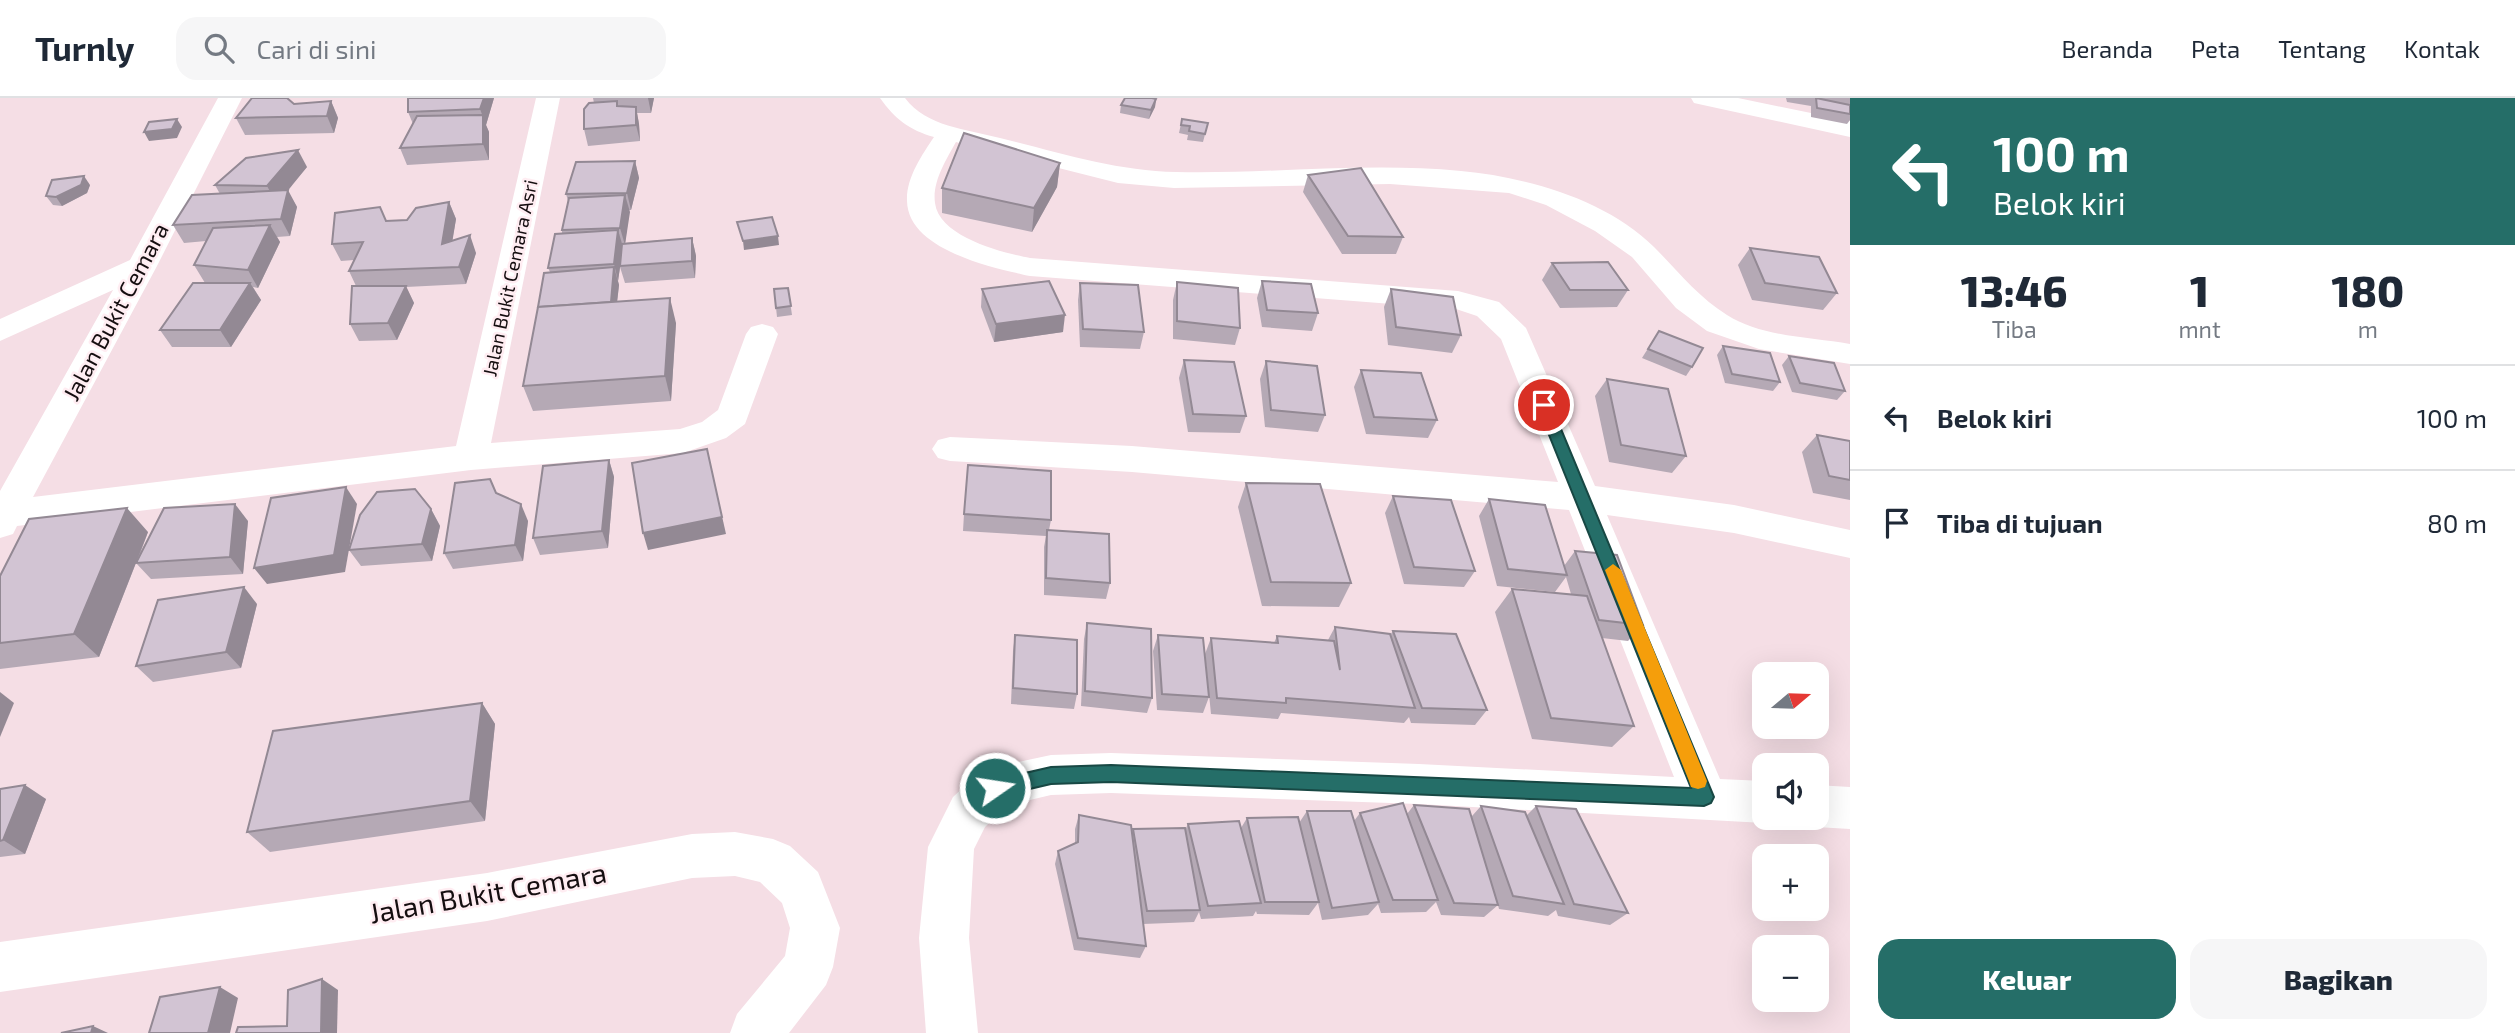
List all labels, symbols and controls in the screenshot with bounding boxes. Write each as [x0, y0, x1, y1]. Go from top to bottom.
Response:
search box [176, 17, 666, 80]
text: Turnly [35, 28, 134, 68]
icon: search [200, 29, 238, 67]
text: Cari di sini [256, 33, 377, 64]
text: Beranda [2062, 34, 2153, 63]
text: Peta [2191, 34, 2240, 63]
text: Tentang [2278, 34, 2366, 63]
text: Kontak [2404, 34, 2480, 63]
text: 100 m [1993, 123, 2130, 182]
icon: left [1878, 126, 1969, 217]
street label: Jalan Bukit Cemara Asri [477, 177, 542, 378]
text: Belok kiri [1993, 183, 2126, 221]
street label: Jalan Bukit Cemara [56, 218, 174, 405]
text: 13:46 [1961, 265, 2068, 315]
text: 1 [2190, 265, 2209, 315]
text: 180 [2332, 265, 2404, 315]
text: Tiba [1992, 315, 2037, 343]
text: mnt [2178, 315, 2221, 343]
text: m [2358, 315, 2378, 343]
pin [1514, 375, 1574, 435]
icon: arrive [1525, 386, 1563, 424]
icon: left [1878, 399, 1916, 437]
text: Belok kiri [1937, 402, 2052, 433]
text: 100 m [2417, 402, 2487, 433]
icon: arrive [1878, 504, 1916, 542]
text: Tiba di tujuan [1937, 507, 2103, 538]
text: 80 m [2427, 507, 2487, 538]
north arrow [1752, 662, 1829, 738]
map controls [1752, 662, 1829, 1012]
position arrow [958, 751, 1032, 825]
button: sound [1752, 753, 1829, 830]
button: + [1752, 844, 1829, 921]
street label: Jalan Bukit Cemara [367, 854, 609, 930]
button: − [1752, 935, 1829, 1012]
button: Keluar [1878, 939, 2176, 1019]
button: Bagikan [2190, 939, 2487, 1019]

